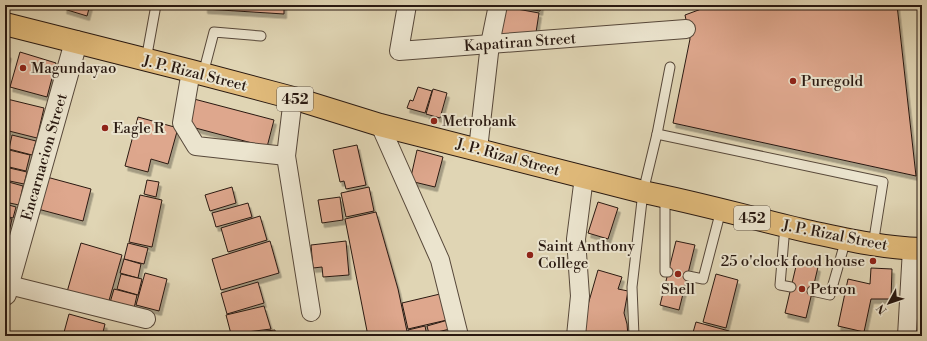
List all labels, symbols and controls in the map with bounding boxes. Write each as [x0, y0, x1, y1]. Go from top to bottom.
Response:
street label: Kapatiran Street [463, 29, 577, 56]
street label: J. P. Rizal Street [140, 51, 250, 96]
place label: Magundayao [31, 59, 116, 78]
marker: Magundayao [18, 63, 28, 73]
place label: Puregold [801, 72, 864, 91]
marker: Puregold [788, 76, 798, 86]
road number: 452 [277, 87, 313, 111]
street label: Encarnacion Street [17, 91, 72, 223]
place label: Metrobank [442, 112, 517, 131]
marker: Metrobank [429, 116, 439, 126]
place label: Eagle R [113, 119, 165, 138]
marker: Eagle R [100, 123, 110, 133]
street label: J. P. Rizal Street [453, 134, 563, 181]
road number: 452 [734, 206, 770, 230]
street label: J. P. Rizal Street [780, 216, 890, 255]
place label: Saint Anthony College [538, 237, 635, 273]
marker: Saint Anthony College [525, 250, 535, 260]
place label: 25 o'clock food house [721, 252, 865, 271]
marker: 25 o'clock food house [868, 256, 878, 266]
marker: Shell [673, 269, 683, 279]
place label: Shell [661, 280, 696, 299]
place label: Petron [810, 280, 856, 299]
north arrow [869, 283, 909, 323]
marker: Petron [797, 284, 807, 294]
text: N [874, 301, 890, 317]

